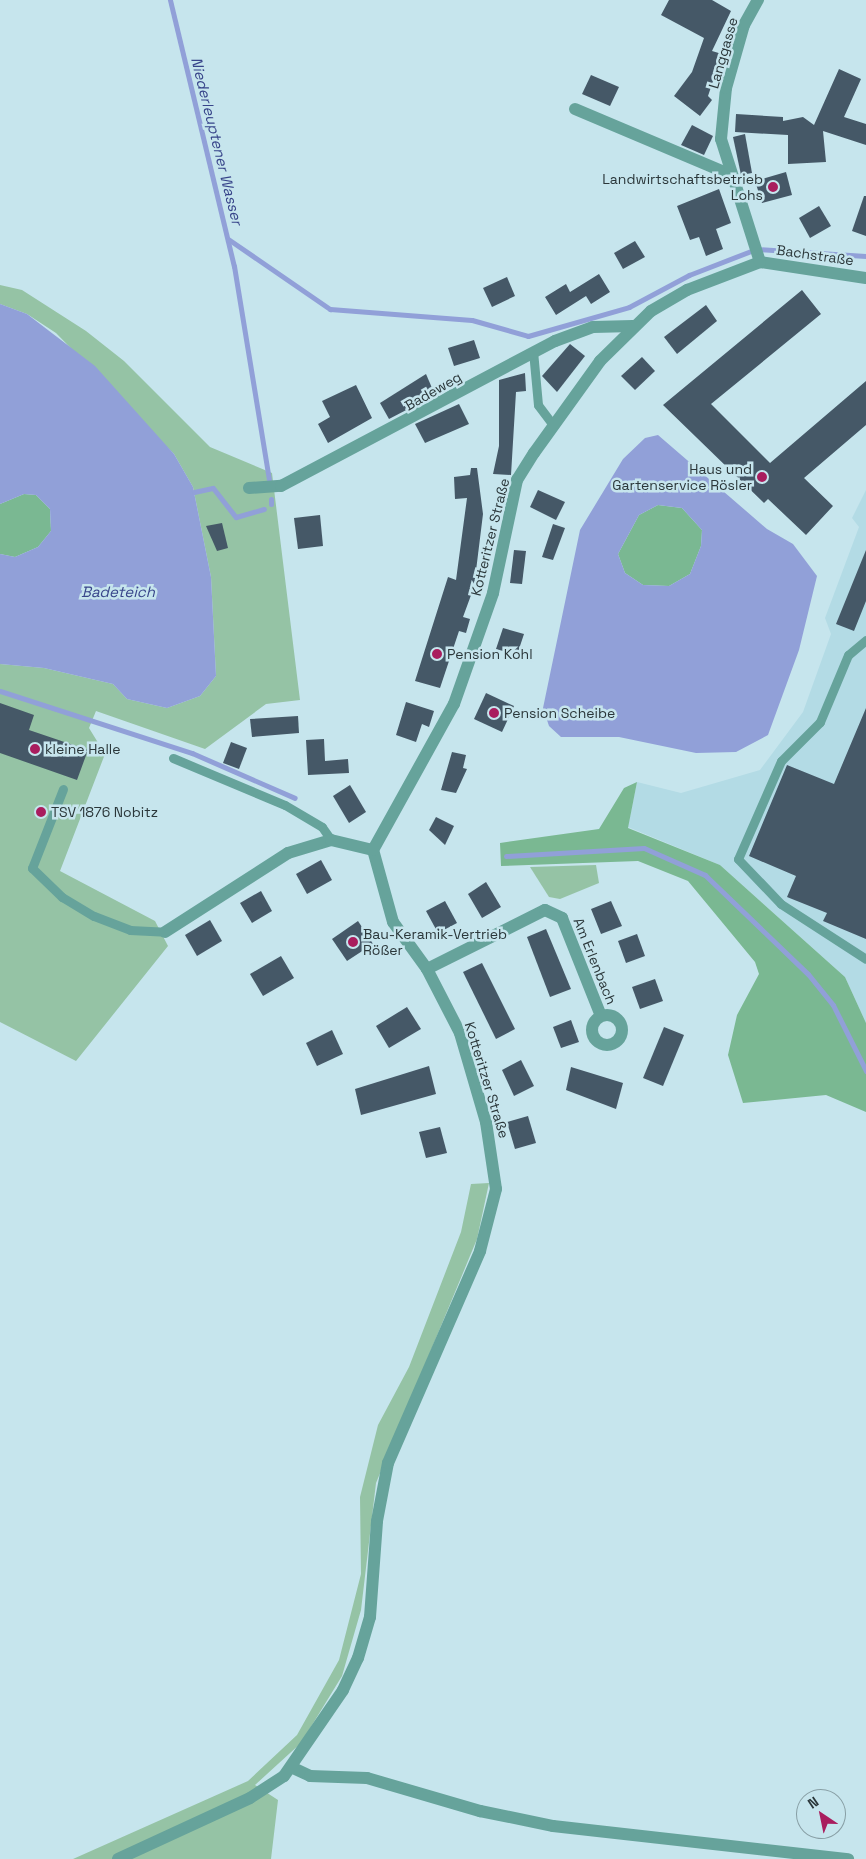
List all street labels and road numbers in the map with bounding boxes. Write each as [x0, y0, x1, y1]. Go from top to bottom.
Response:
street label: Langgasse [705, 15, 741, 91]
street label: Bachstraße [775, 241, 855, 269]
street label: Badeweg [402, 368, 464, 414]
street label: Kotteritzer Straße [467, 476, 513, 598]
street label: Am Erlenbach [570, 915, 620, 1007]
street label: Kotteritzer Straße [461, 1020, 513, 1140]

